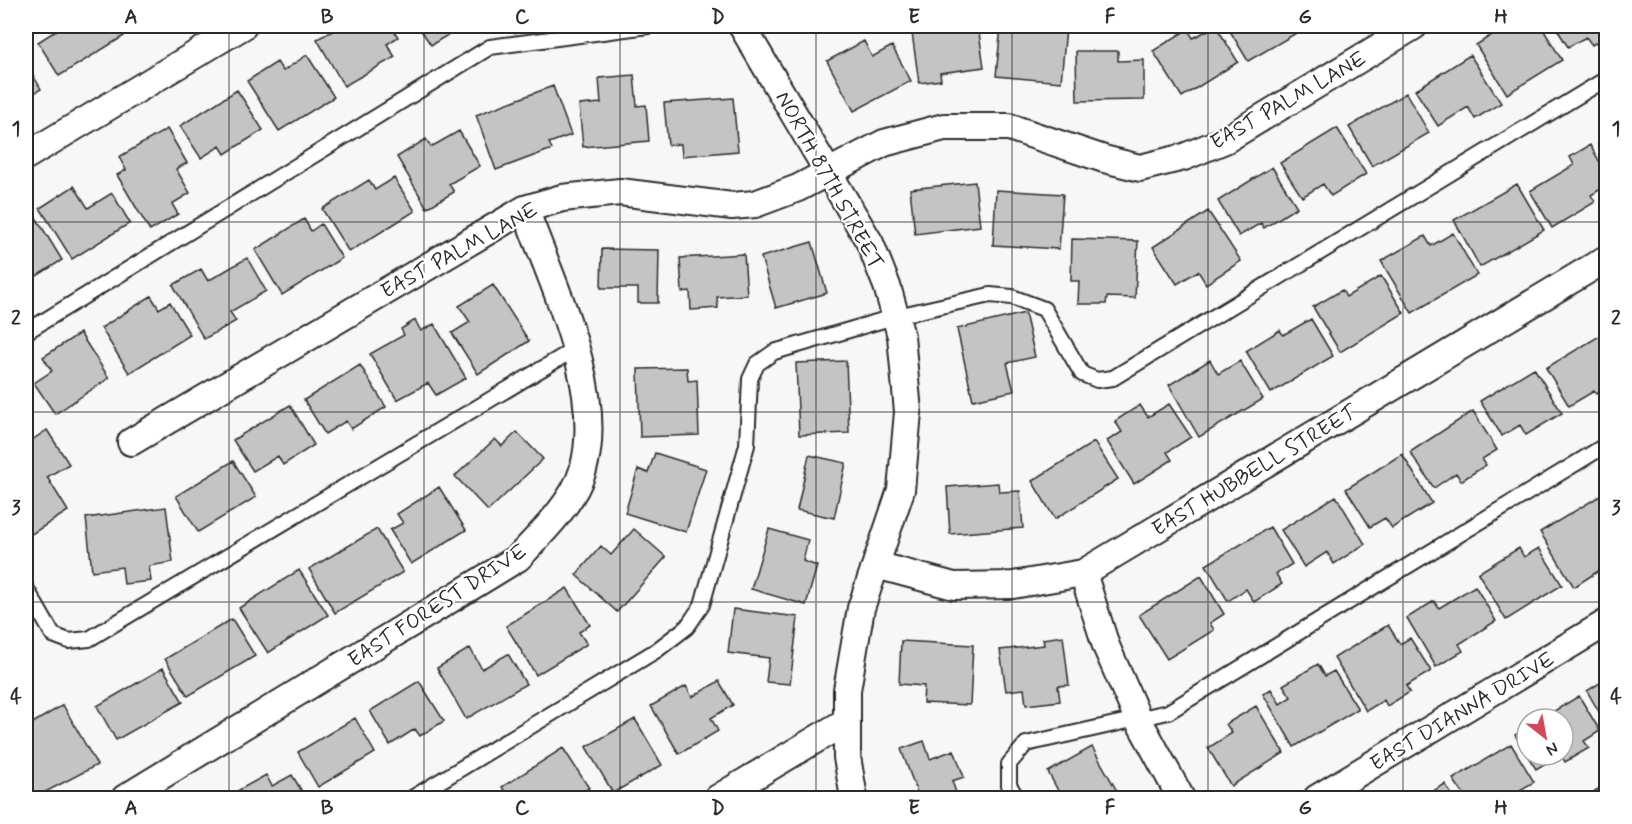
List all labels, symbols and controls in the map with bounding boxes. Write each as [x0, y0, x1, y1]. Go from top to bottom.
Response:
text: A [124, 4, 138, 31]
text: B [321, 4, 334, 31]
text: C [515, 4, 530, 31]
text: D [711, 4, 725, 31]
text: E [908, 4, 920, 31]
text: F [1105, 4, 1116, 31]
text: G [1298, 4, 1312, 31]
text: H [1494, 4, 1508, 31]
street label: EAST PALM LANE [1206, 45, 1371, 157]
street label: NORTH 87TH STREET [769, 87, 890, 274]
text: 1 [12, 116, 20, 143]
text: 1 [1612, 116, 1620, 143]
street label: EAST PALM LANE [376, 196, 543, 306]
text: 2 [11, 305, 21, 332]
text: 2 [1611, 305, 1621, 332]
street label: EAST HUBBELL STREET [1147, 398, 1363, 543]
text: 3 [11, 495, 21, 522]
text: 3 [1611, 495, 1621, 522]
street label: EAST FOREST DRIVE [343, 537, 532, 674]
street label: EAST DIANNA DRIVE [1365, 646, 1559, 776]
text: 4 [10, 684, 22, 711]
text: 4 [1610, 684, 1622, 711]
north arrow [1515, 707, 1575, 767]
text: A [124, 795, 138, 822]
text: B [321, 795, 334, 822]
text: C [515, 795, 530, 822]
text: D [711, 795, 725, 822]
text: E [908, 795, 920, 822]
text: F [1105, 795, 1116, 822]
text: G [1298, 795, 1312, 822]
text: H [1494, 795, 1508, 822]

